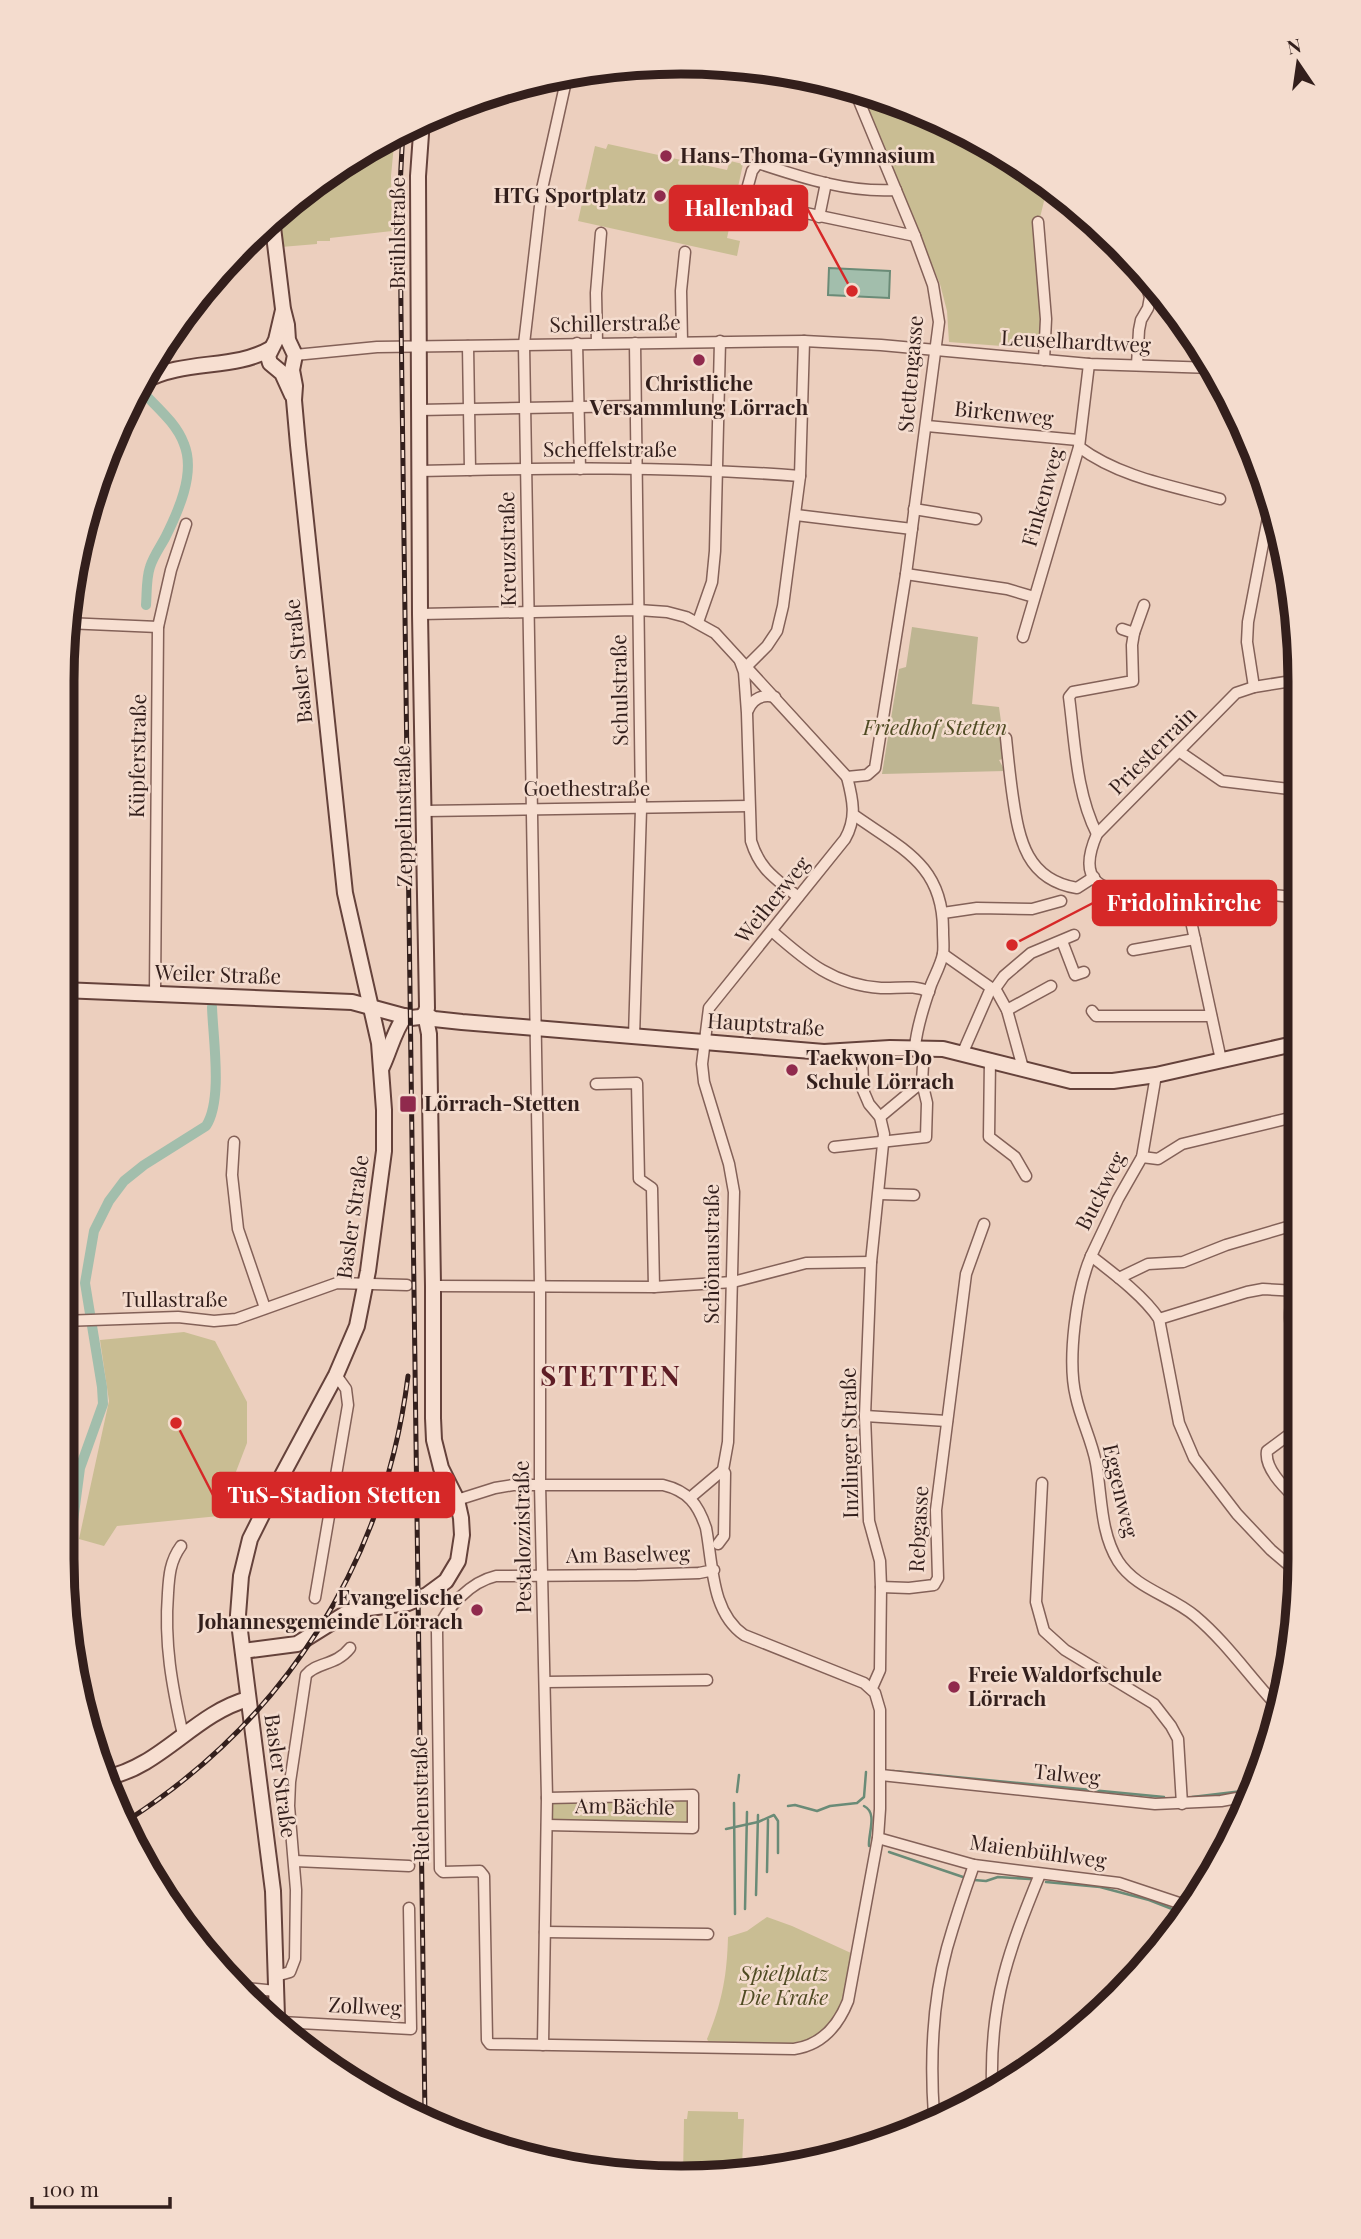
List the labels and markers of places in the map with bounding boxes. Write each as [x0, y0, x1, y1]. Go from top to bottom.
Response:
place label: Hans-Thoma-Gymnasium [680, 140, 935, 168]
marker: Hans-Thoma-Gymnasium [658, 148, 674, 164]
place label: HTG Sportplatz [494, 180, 646, 208]
callout: Hallenbad [670, 186, 807, 230]
marker: HTG Sportplatz [652, 188, 668, 204]
marker: Christliche Versammlung Lörrach [691, 352, 707, 368]
place label: Christliche Versammlung Lörrach [589, 368, 808, 420]
callout: Fridolinkirche [1093, 881, 1276, 925]
place label: Taekwon-Do Schule Lörrach [806, 1042, 955, 1094]
marker: Taekwon-Do Schule Lörrach [784, 1062, 800, 1078]
place label: Lörrach-Stetten [424, 1088, 580, 1116]
marker: Lörrach-Stetten [398, 1094, 418, 1114]
callout: TuS-Stadion Stetten [213, 1473, 454, 1517]
place label: Evangelische Johannesgemeinde Lörrach [196, 1582, 463, 1634]
marker: Evangelische Johannesgemeinde Lörrach [469, 1602, 485, 1618]
place label: Freie Waldorfschule Lörrach [968, 1659, 1162, 1711]
marker: Freie Waldorfschule Lörrach [946, 1679, 962, 1695]

